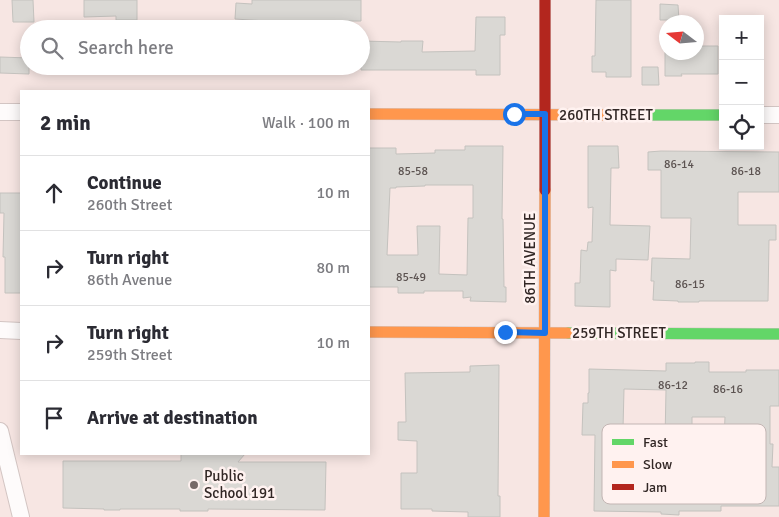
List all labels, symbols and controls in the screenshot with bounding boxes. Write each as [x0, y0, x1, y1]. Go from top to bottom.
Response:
north arrow [659, 15, 704, 60]
map controls [719, 15, 764, 150]
button: + [719, 15, 764, 60]
search box [20, 20, 370, 75]
icon: search [38, 34, 66, 62]
text: Search here [78, 36, 174, 60]
button: − [719, 60, 764, 105]
route start [503, 103, 526, 126]
button: locate [719, 105, 764, 150]
street label: 260TH STREET [559, 106, 654, 124]
text: 2 min [40, 110, 91, 136]
text: Walk · 100 m [262, 113, 350, 133]
house number: 86-14 [664, 157, 695, 172]
house number: 85-58 [398, 164, 428, 179]
house number: 86-18 [731, 164, 761, 179]
text: Continue [87, 171, 162, 195]
icon: ahead [40, 179, 68, 207]
text: 10 m [316, 183, 350, 203]
text: 260th Street [87, 195, 172, 215]
street label: 86TH AVENUE [521, 212, 539, 304]
text: Turn right [87, 246, 169, 270]
icon: right [40, 254, 68, 282]
text: 80 m [316, 258, 350, 278]
text: 86th Avenue [87, 270, 172, 290]
house number: 85-49 [396, 270, 426, 285]
house number: 86-15 [675, 277, 705, 292]
text: Turn right [87, 321, 169, 345]
route end [494, 321, 517, 344]
street label: 259TH STREET [572, 324, 667, 342]
icon: right [40, 329, 68, 357]
text: 10 m [316, 333, 350, 353]
text: 259th Street [87, 345, 172, 365]
house number: 86-12 [658, 378, 688, 393]
house number: 86-16 [713, 382, 743, 397]
icon: arrive [40, 404, 68, 432]
text: Arrive at destination [87, 406, 258, 430]
legend [602, 424, 766, 504]
text: Fast [643, 434, 668, 451]
text: Slow [643, 456, 672, 473]
place label: Public School 191 [204, 467, 275, 502]
marker: Public School 191 [188, 479, 200, 491]
text: Jam [643, 479, 667, 496]

